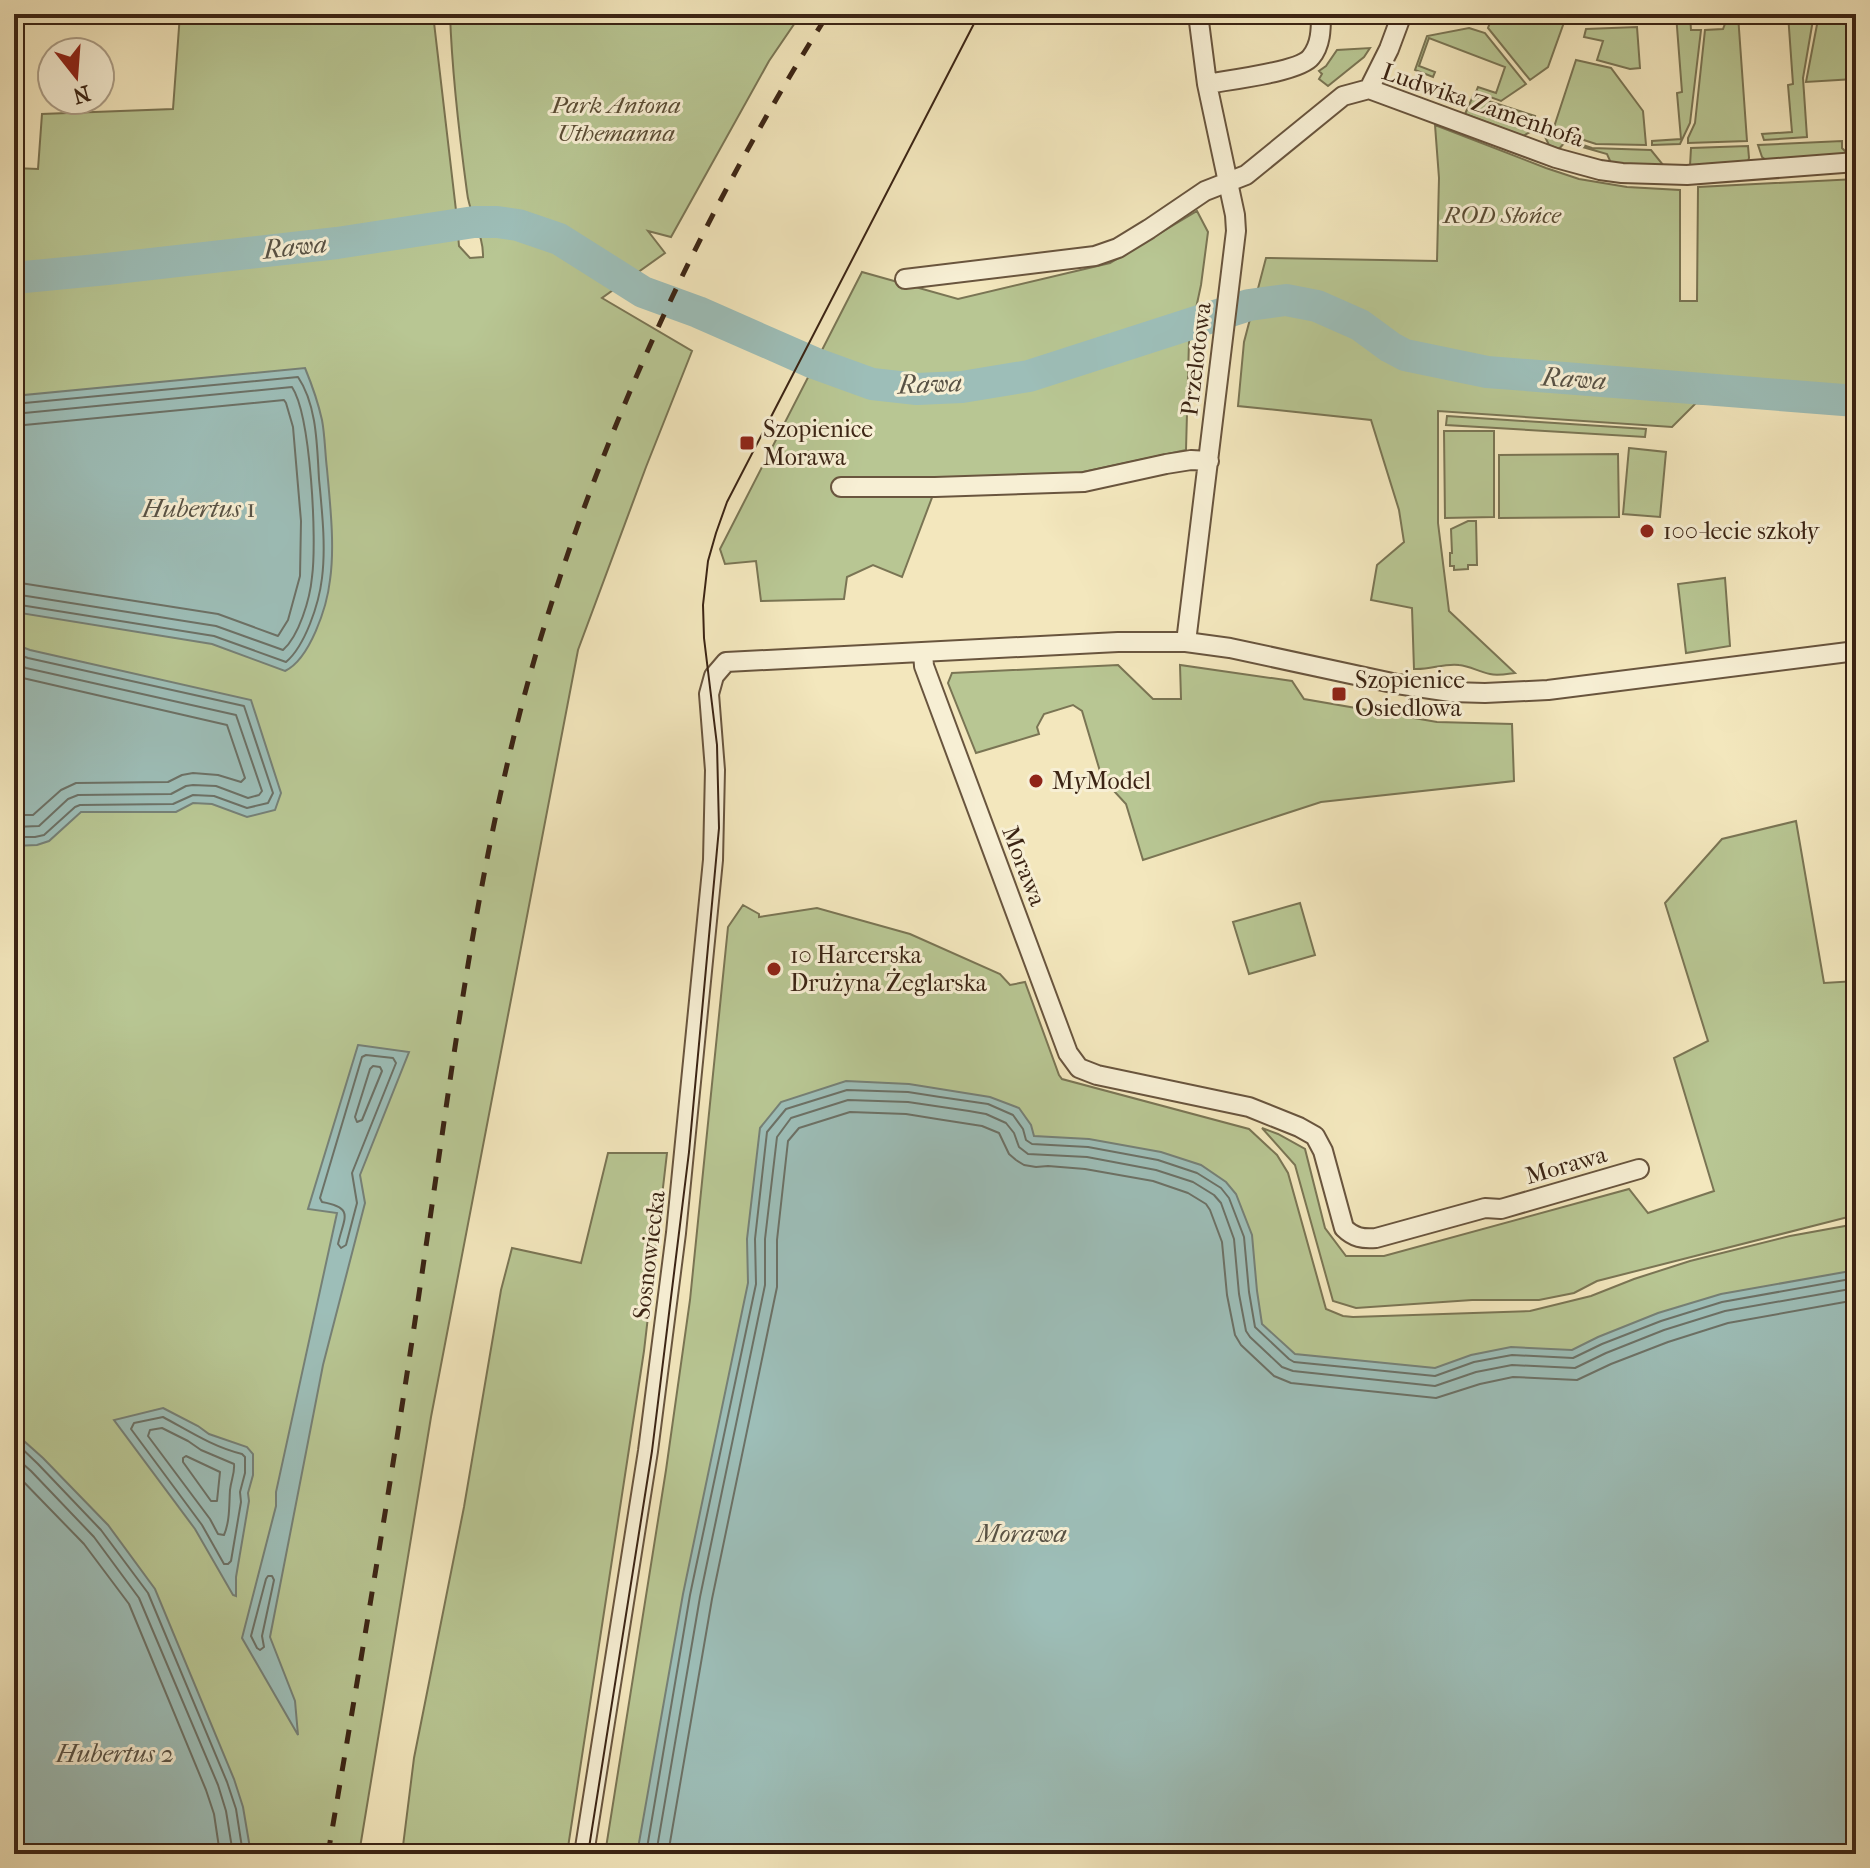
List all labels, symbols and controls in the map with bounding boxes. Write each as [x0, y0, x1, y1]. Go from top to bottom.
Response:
north arrow [36, 36, 116, 116]
street label: Ludwika Zamenhofa [1378, 57, 1588, 153]
text: N [69, 79, 93, 109]
park label: Park Antona Uthemanna [550, 91, 681, 147]
park label: ROD Słońce [1441, 201, 1562, 229]
water label: Rawa [259, 228, 329, 266]
street label: Przelotowa [1175, 300, 1217, 418]
water label: Rawa [1539, 361, 1607, 397]
water label: Rawa [895, 367, 963, 401]
place label: Szopienice Morawa [763, 415, 873, 471]
marker: Szopienice Morawa [738, 434, 756, 452]
water label: Hubertus 1 [141, 493, 256, 524]
place label: 100-lecie szkoły [1663, 517, 1821, 545]
marker: 100-lecie szkoły [1638, 522, 1656, 540]
place label: Szopienice Osiedlowa [1355, 666, 1465, 722]
marker: Szopienice Osiedlowa [1330, 685, 1348, 703]
place label: MyModel [1052, 767, 1151, 795]
marker: MyModel [1027, 772, 1045, 790]
street label: Morawa [996, 822, 1052, 911]
place label: 10 Harcerska Drużyna Żeglarska [790, 941, 988, 997]
marker: 10 Harcerska Drużyna Żeglarska [765, 960, 783, 978]
street label: Morawa [1522, 1140, 1611, 1190]
street label: Sosnowiecka [627, 1188, 671, 1321]
water label: Morawa [975, 1518, 1067, 1549]
water label: Hubertus 2 [55, 1738, 174, 1769]

